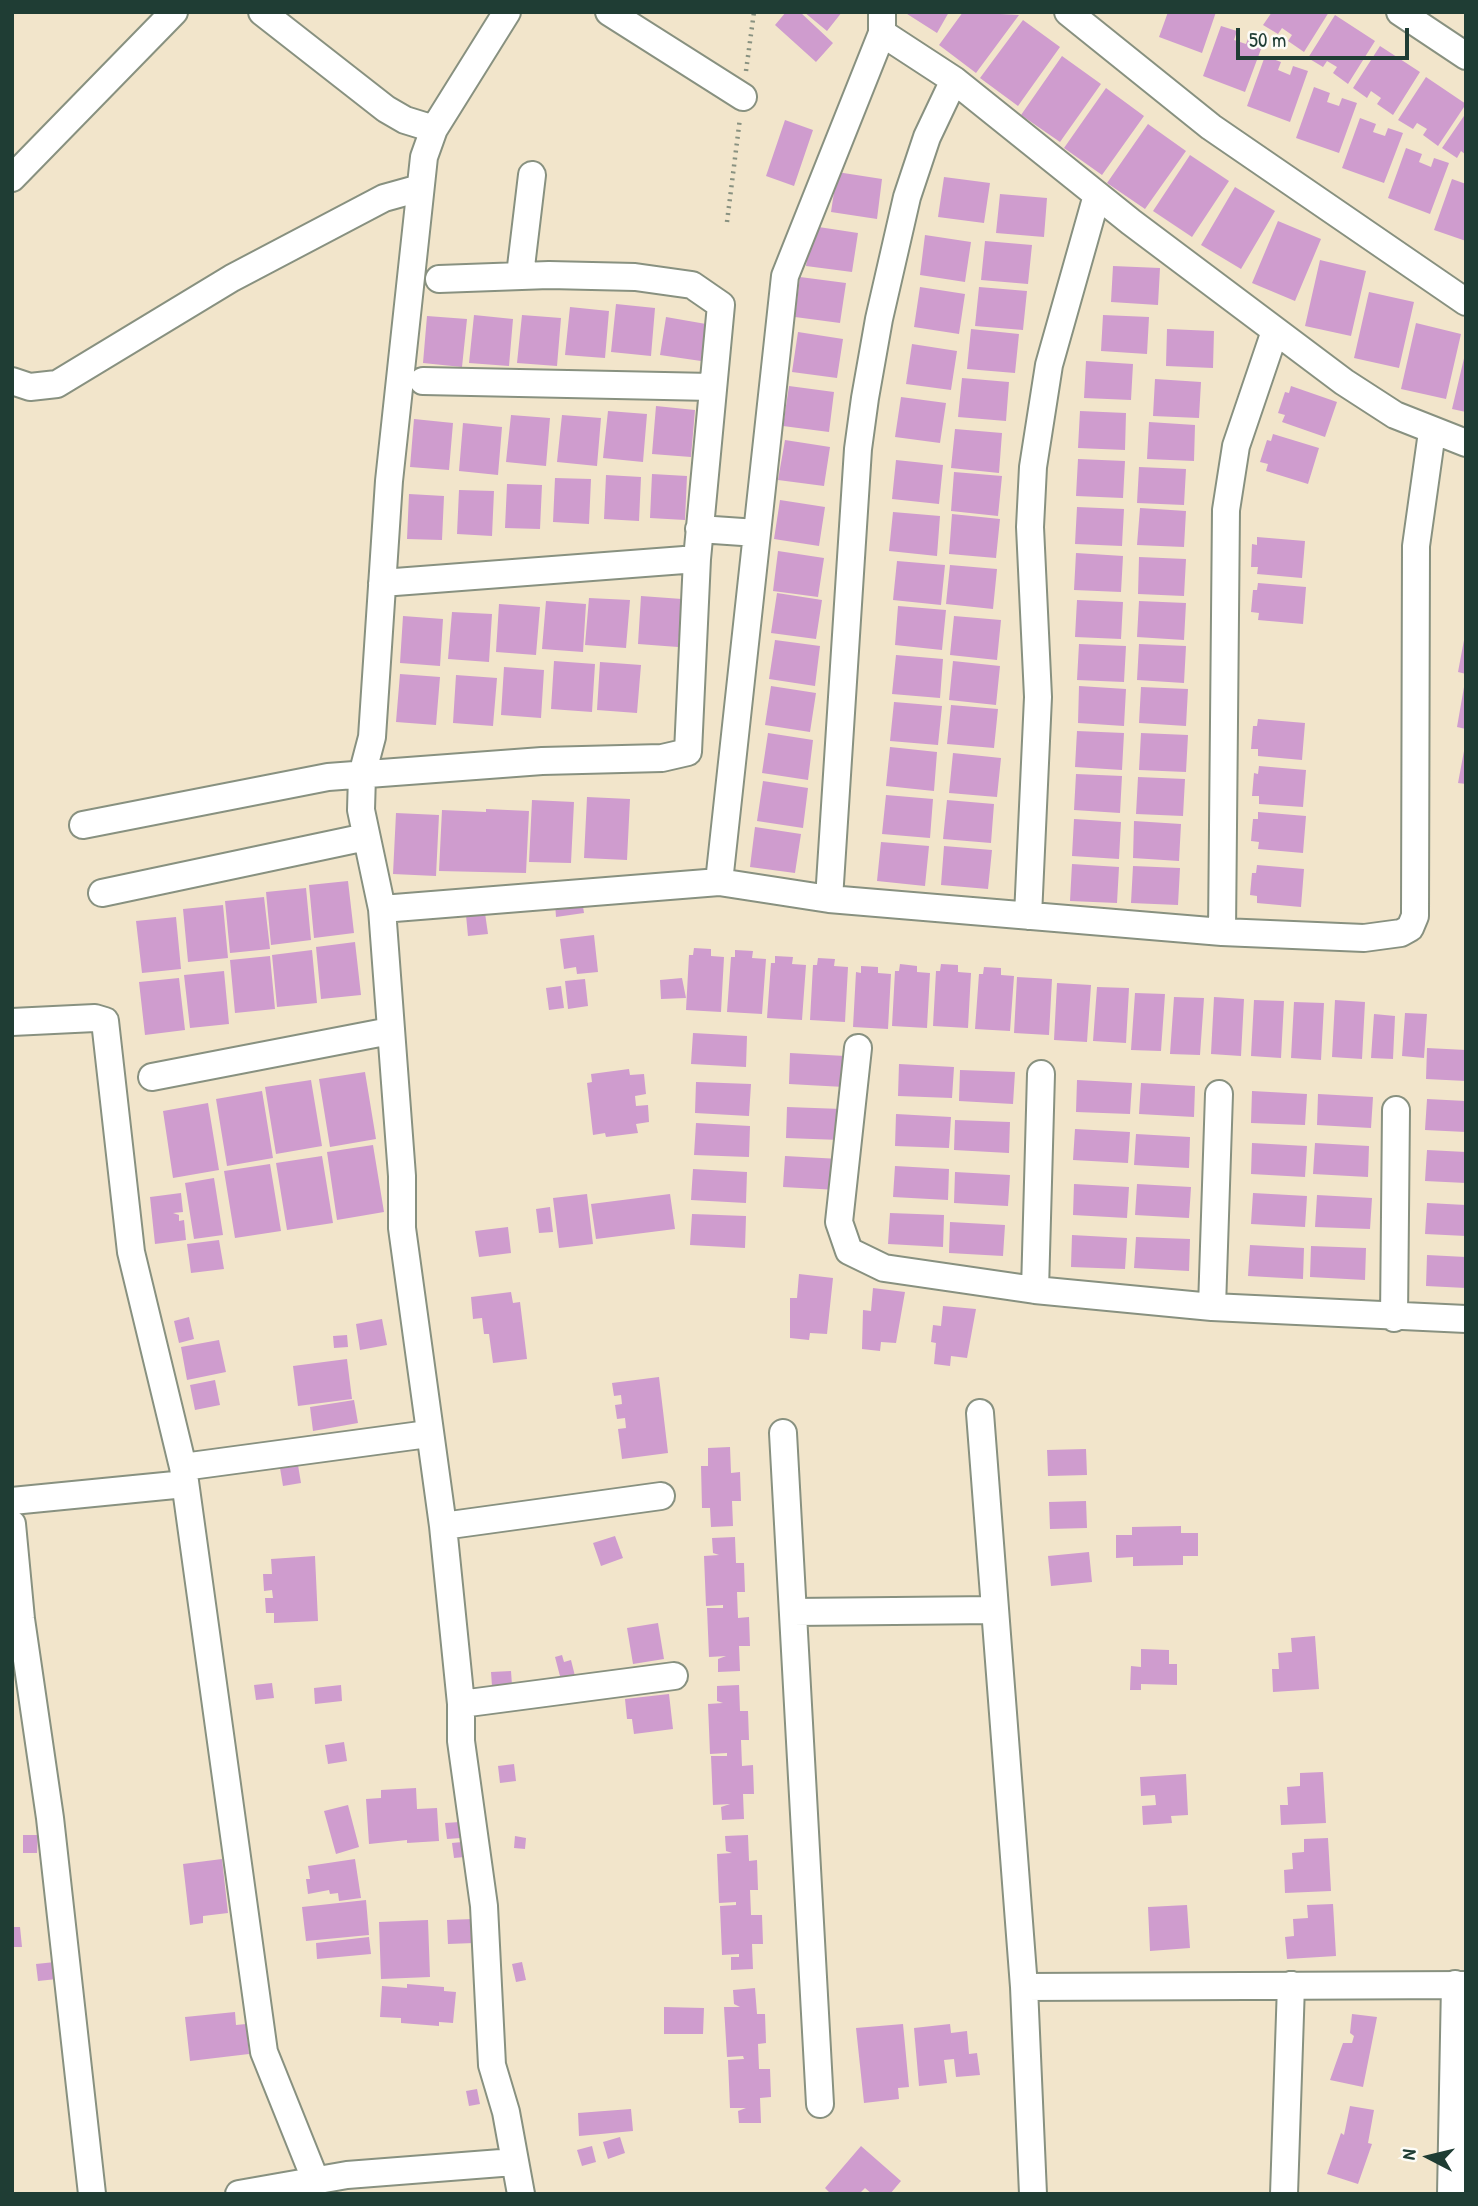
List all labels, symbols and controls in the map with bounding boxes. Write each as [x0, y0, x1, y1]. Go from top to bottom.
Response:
scale bar [1240, 14, 1413, 58]
text: 50 m [1249, 25, 1286, 54]
north arrow [1394, 2122, 1464, 2192]
text: N [1395, 2148, 1422, 2161]

